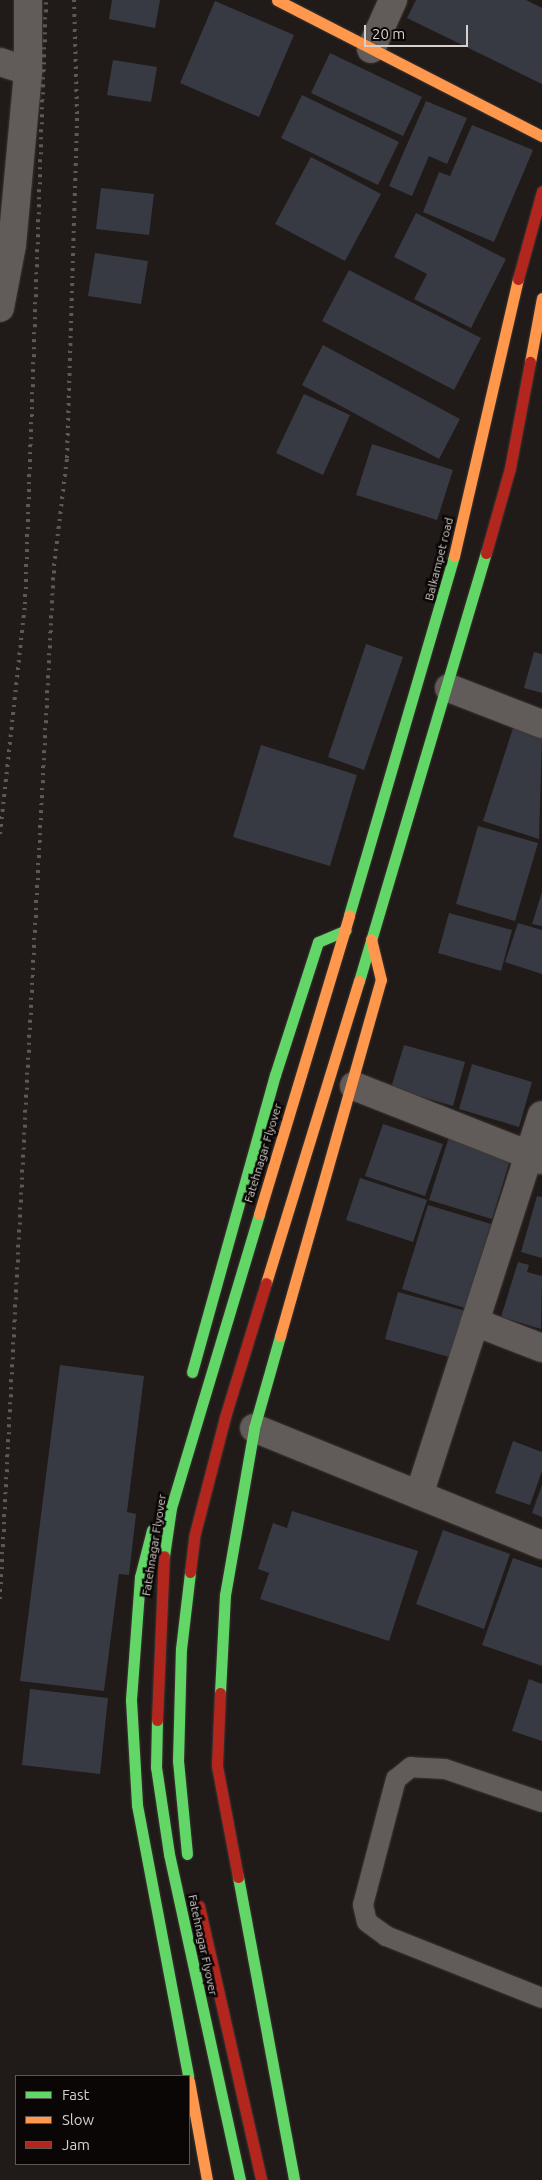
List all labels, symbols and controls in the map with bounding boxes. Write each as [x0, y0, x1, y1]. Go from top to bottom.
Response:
scale bar [367, 15, 471, 47]
text: 20 m [372, 25, 405, 42]
street label: Balkampet road [422, 516, 456, 602]
street label: Fatehnagar Flyover [241, 1102, 285, 1204]
street label: Fatehnagar Flyover [139, 1493, 169, 1597]
street label: Fatehnagar Flyover [185, 1893, 221, 1997]
legend [15, 2075, 190, 2165]
text: Fast [62, 2086, 89, 2103]
text: Slow [62, 2111, 94, 2128]
text: Jam [62, 2136, 90, 2153]

